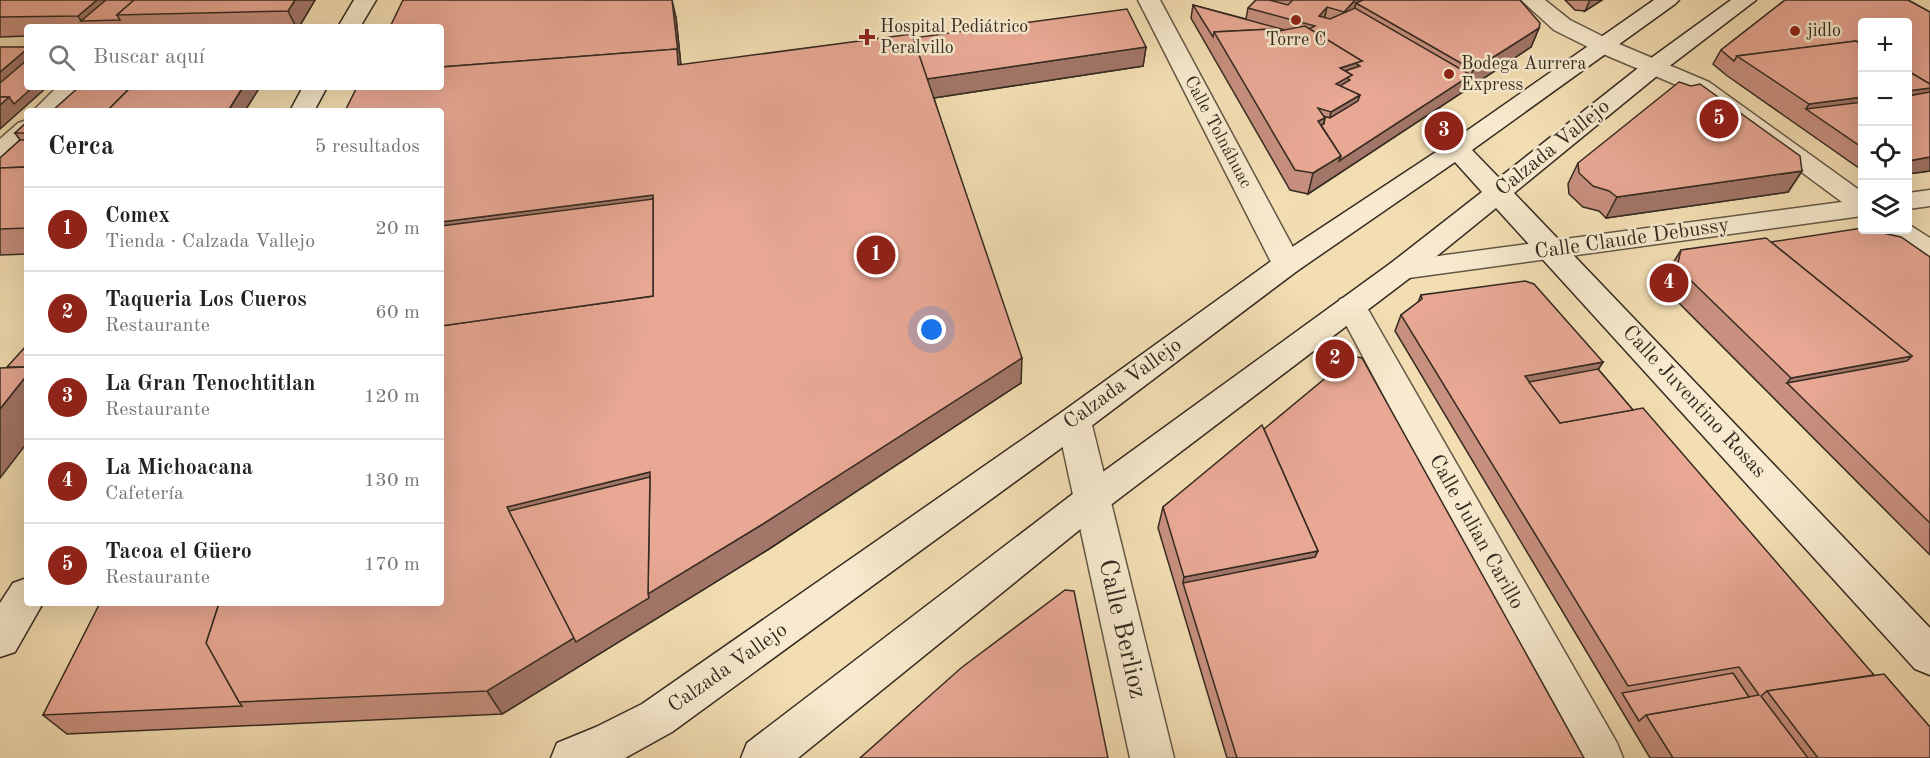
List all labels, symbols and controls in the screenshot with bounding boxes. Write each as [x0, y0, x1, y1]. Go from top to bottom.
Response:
marker: Torre C [1289, 13, 1303, 27]
place label: Hospital Pediátrico Peralvillo [880, 18, 1028, 57]
map controls [1858, 18, 1912, 234]
button: + [1858, 18, 1912, 72]
place label: jidlo [1806, 22, 1841, 40]
search box [24, 24, 444, 90]
marker: jidlo [1788, 24, 1802, 38]
marker: Hospital Pediátrico Peralvillo [858, 28, 876, 46]
place label: Torre C [1266, 31, 1326, 49]
icon: search [45, 41, 78, 74]
text: Buscar aquí [93, 46, 205, 68]
place label: Bodega Aurrera Express [1461, 55, 1586, 94]
marker: Bodega Aurrera Express [1442, 67, 1456, 81]
button: − [1858, 72, 1912, 126]
street label: Calle Tolnáhuac [1181, 73, 1255, 191]
street label: Calzada Vallejo [1492, 96, 1614, 200]
pin: 5 [1700, 96, 1738, 142]
pin: 3 [1424, 108, 1464, 154]
button: locate [1858, 126, 1912, 180]
text: Cerca [48, 134, 114, 160]
text: 5 resultados [315, 137, 420, 157]
button: layers [1858, 180, 1912, 234]
text: Comex [105, 205, 170, 227]
street label: Calle Claude Debussy [1533, 215, 1731, 263]
text: 1 [62, 219, 73, 239]
text: 20 m [375, 219, 420, 239]
text: Tienda · Calzada Vallejo [105, 232, 315, 252]
pin: 1 [856, 232, 896, 278]
pin: 4 [1650, 260, 1688, 306]
text: Taqueria Los Cueros [105, 289, 307, 311]
text: 2 [62, 303, 73, 323]
text: 60 m [375, 303, 420, 323]
your location [917, 315, 946, 344]
text: Restaurante [105, 316, 210, 336]
street label: Calle Juventino Rosas [1618, 322, 1770, 482]
street label: Calzada Vallejo [1060, 334, 1186, 434]
pin: 2 [1316, 336, 1354, 382]
text: La Gran Tenochtitlan [105, 373, 315, 395]
text: 3 [62, 387, 73, 407]
text: 120 m [364, 387, 420, 407]
text: Restaurante [105, 400, 210, 420]
street label: Calle Julian Carillo [1425, 451, 1527, 613]
text: La Michoacana [105, 457, 253, 479]
text: 4 [62, 471, 73, 491]
text: 130 m [364, 471, 420, 491]
text: Cafetería [105, 484, 184, 504]
text: Tacoa el Güero [105, 541, 252, 563]
text: 5 [62, 555, 73, 575]
text: 170 m [364, 555, 420, 575]
street label: Calle Berlioz [1093, 557, 1151, 701]
text: Restaurante [105, 568, 210, 588]
street label: Calzada Vallejo [665, 619, 791, 717]

